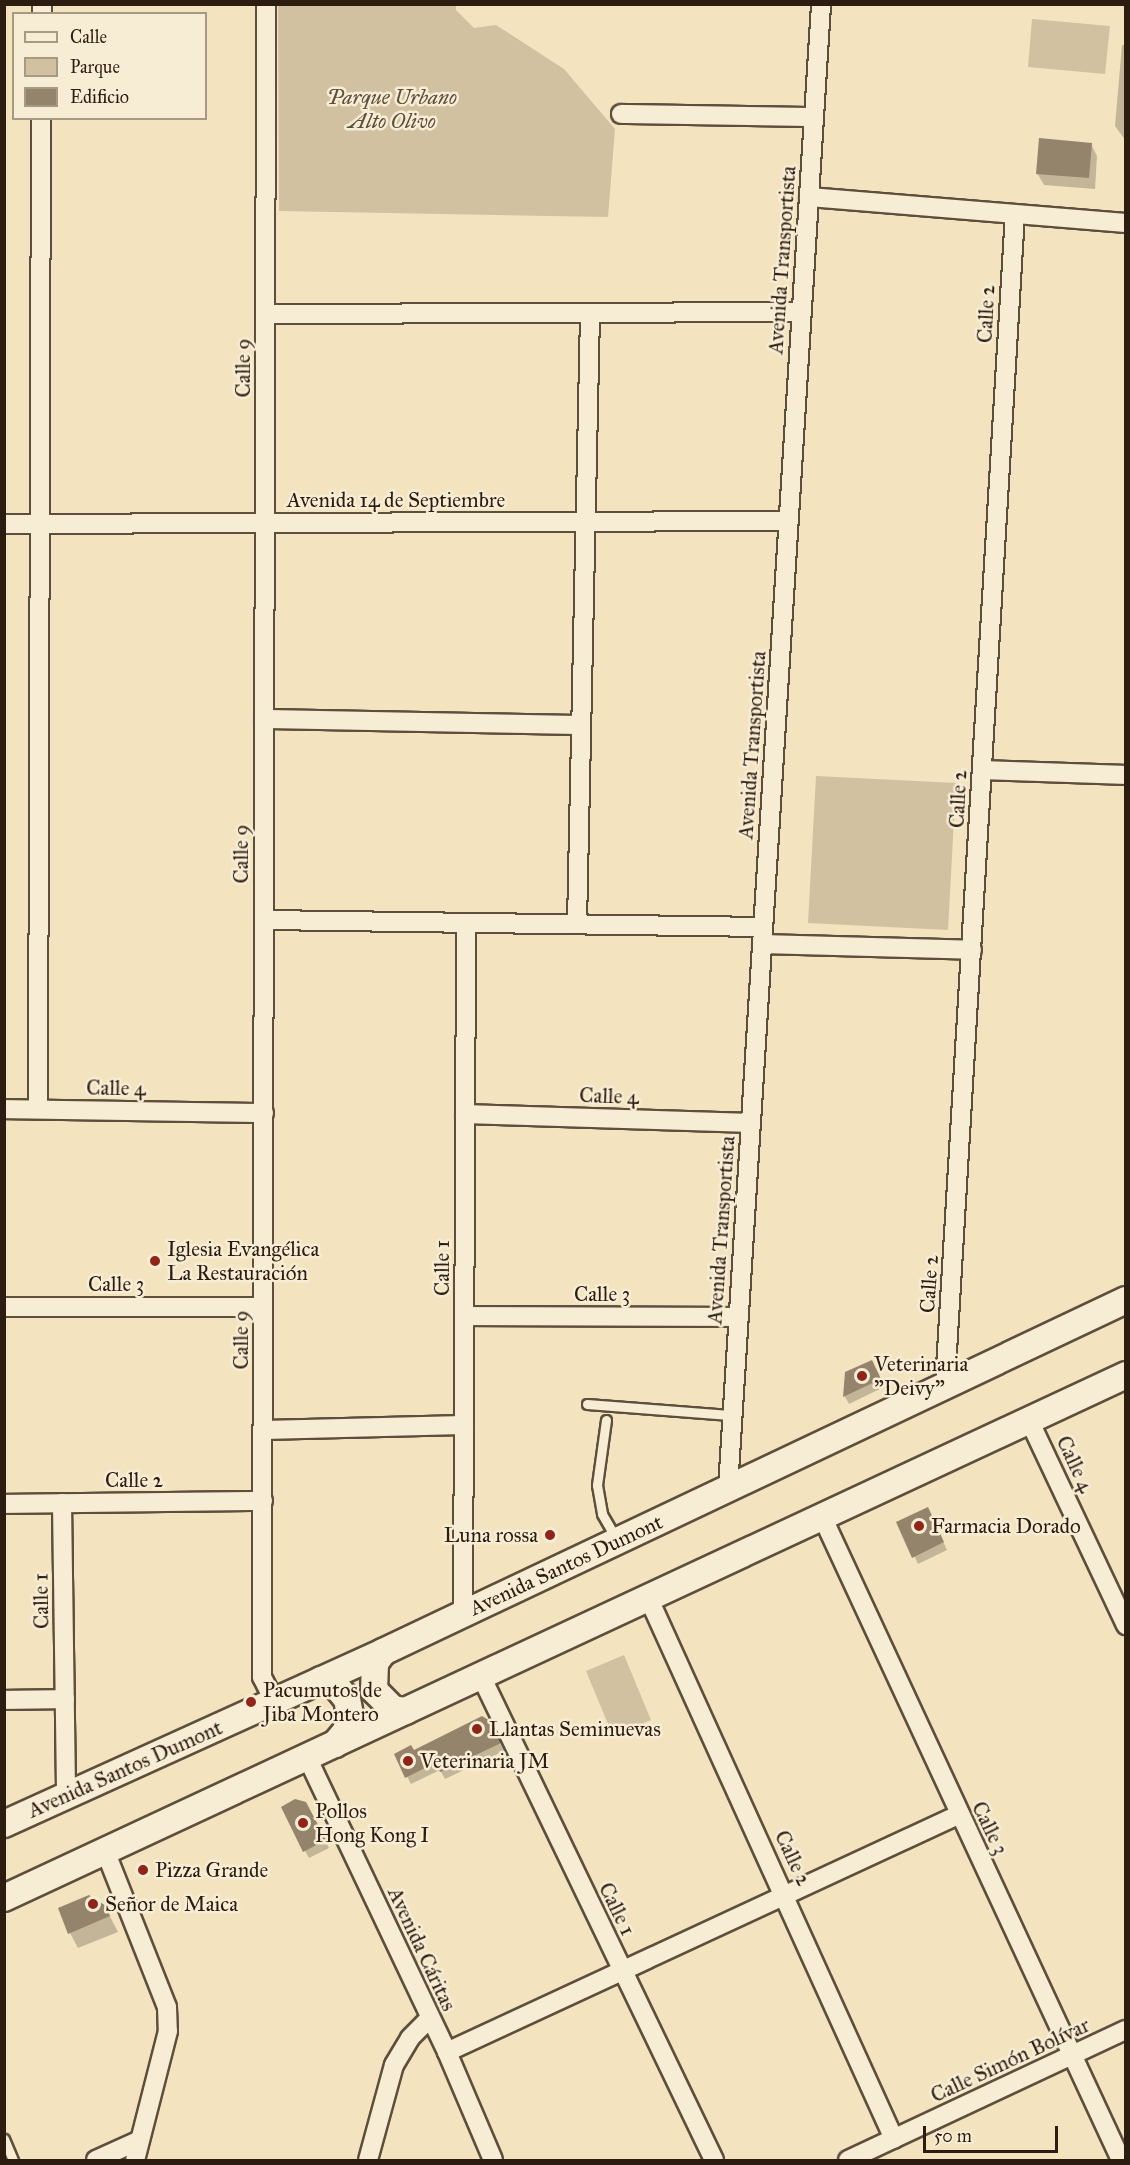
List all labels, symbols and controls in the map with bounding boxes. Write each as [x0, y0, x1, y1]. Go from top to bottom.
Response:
legend [12, 12, 207, 120]
text: Calle [70, 26, 107, 48]
text: Parque [70, 56, 120, 78]
park label: Parque Urbano Alto Olivo [327, 84, 457, 134]
text: Edificio [70, 86, 129, 108]
street label: Avenida Transportista [763, 165, 801, 355]
street label: Calle 2 [972, 284, 1000, 344]
street label: Calle 9 [230, 338, 256, 398]
street label: Avenida 14 de Septiembre [287, 487, 505, 513]
street label: Avenida Transportista [733, 650, 771, 840]
street label: Calle 2 [944, 769, 972, 829]
street label: Calle 9 [228, 824, 254, 884]
street label: Calle 4 [86, 1075, 146, 1101]
street label: Calle 4 [579, 1082, 639, 1110]
street label: Avenida Transportista [702, 1135, 740, 1325]
place label: Iglesia Evangélica La Restauración [167, 1236, 319, 1286]
street label: Calle 1 [429, 1240, 455, 1296]
marker: Iglesia Evangélica La Restauración [148, 1254, 162, 1268]
street label: Calle 2 [914, 1254, 944, 1314]
street label: Calle 3 [88, 1271, 144, 1297]
street label: Calle 3 [574, 1281, 630, 1307]
street label: Calle 9 [228, 1310, 254, 1370]
place label: Veterinaria "Deivy" [874, 1351, 968, 1401]
marker: Veterinaria "Deivy" [855, 1369, 869, 1383]
street label: Calle 4 [1051, 1432, 1099, 1496]
street label: Calle 2 [105, 1467, 163, 1493]
street label: Avenida Santos Dumont [465, 1509, 667, 1621]
place label: Farmacia Dorado [931, 1513, 1081, 1539]
marker: Farmacia Dorado [912, 1519, 926, 1533]
place label: Luna rossa [444, 1522, 538, 1548]
marker: Luna rossa [543, 1528, 557, 1542]
street label: Calle 1 [28, 1573, 54, 1629]
place label: Pacumutos de Jiba Montero [263, 1677, 382, 1727]
marker: Pacumutos de Jiba Montero [244, 1695, 258, 1709]
street label: Avenida Santos Dumont [24, 1715, 226, 1823]
place label: Llantas Seminuevas [489, 1716, 661, 1742]
marker: Llantas Seminuevas [470, 1722, 484, 1736]
place label: Veterinaria JM [420, 1748, 549, 1774]
marker: Veterinaria JM [401, 1754, 415, 1768]
street label: Calle 3 [966, 1797, 1014, 1859]
place label: Pollos Hong Kong I [315, 1798, 429, 1848]
marker: Pollos Hong Kong I [296, 1816, 310, 1830]
street label: Calle 2 [769, 1826, 817, 1890]
place label: Pizza Grande [155, 1857, 268, 1883]
marker: Pizza Grande [136, 1863, 150, 1877]
street label: Calle 1 [593, 1878, 641, 1940]
street label: Avenida Cáritas [382, 1883, 462, 2015]
place label: Señor de Maica [105, 1891, 238, 1917]
marker: Señor de Maica [86, 1897, 100, 1911]
street label: Calle Simón Bolívar [927, 2012, 1093, 2108]
scale bar [926, 2114, 1061, 2152]
text: 50 m [934, 2125, 972, 2147]

